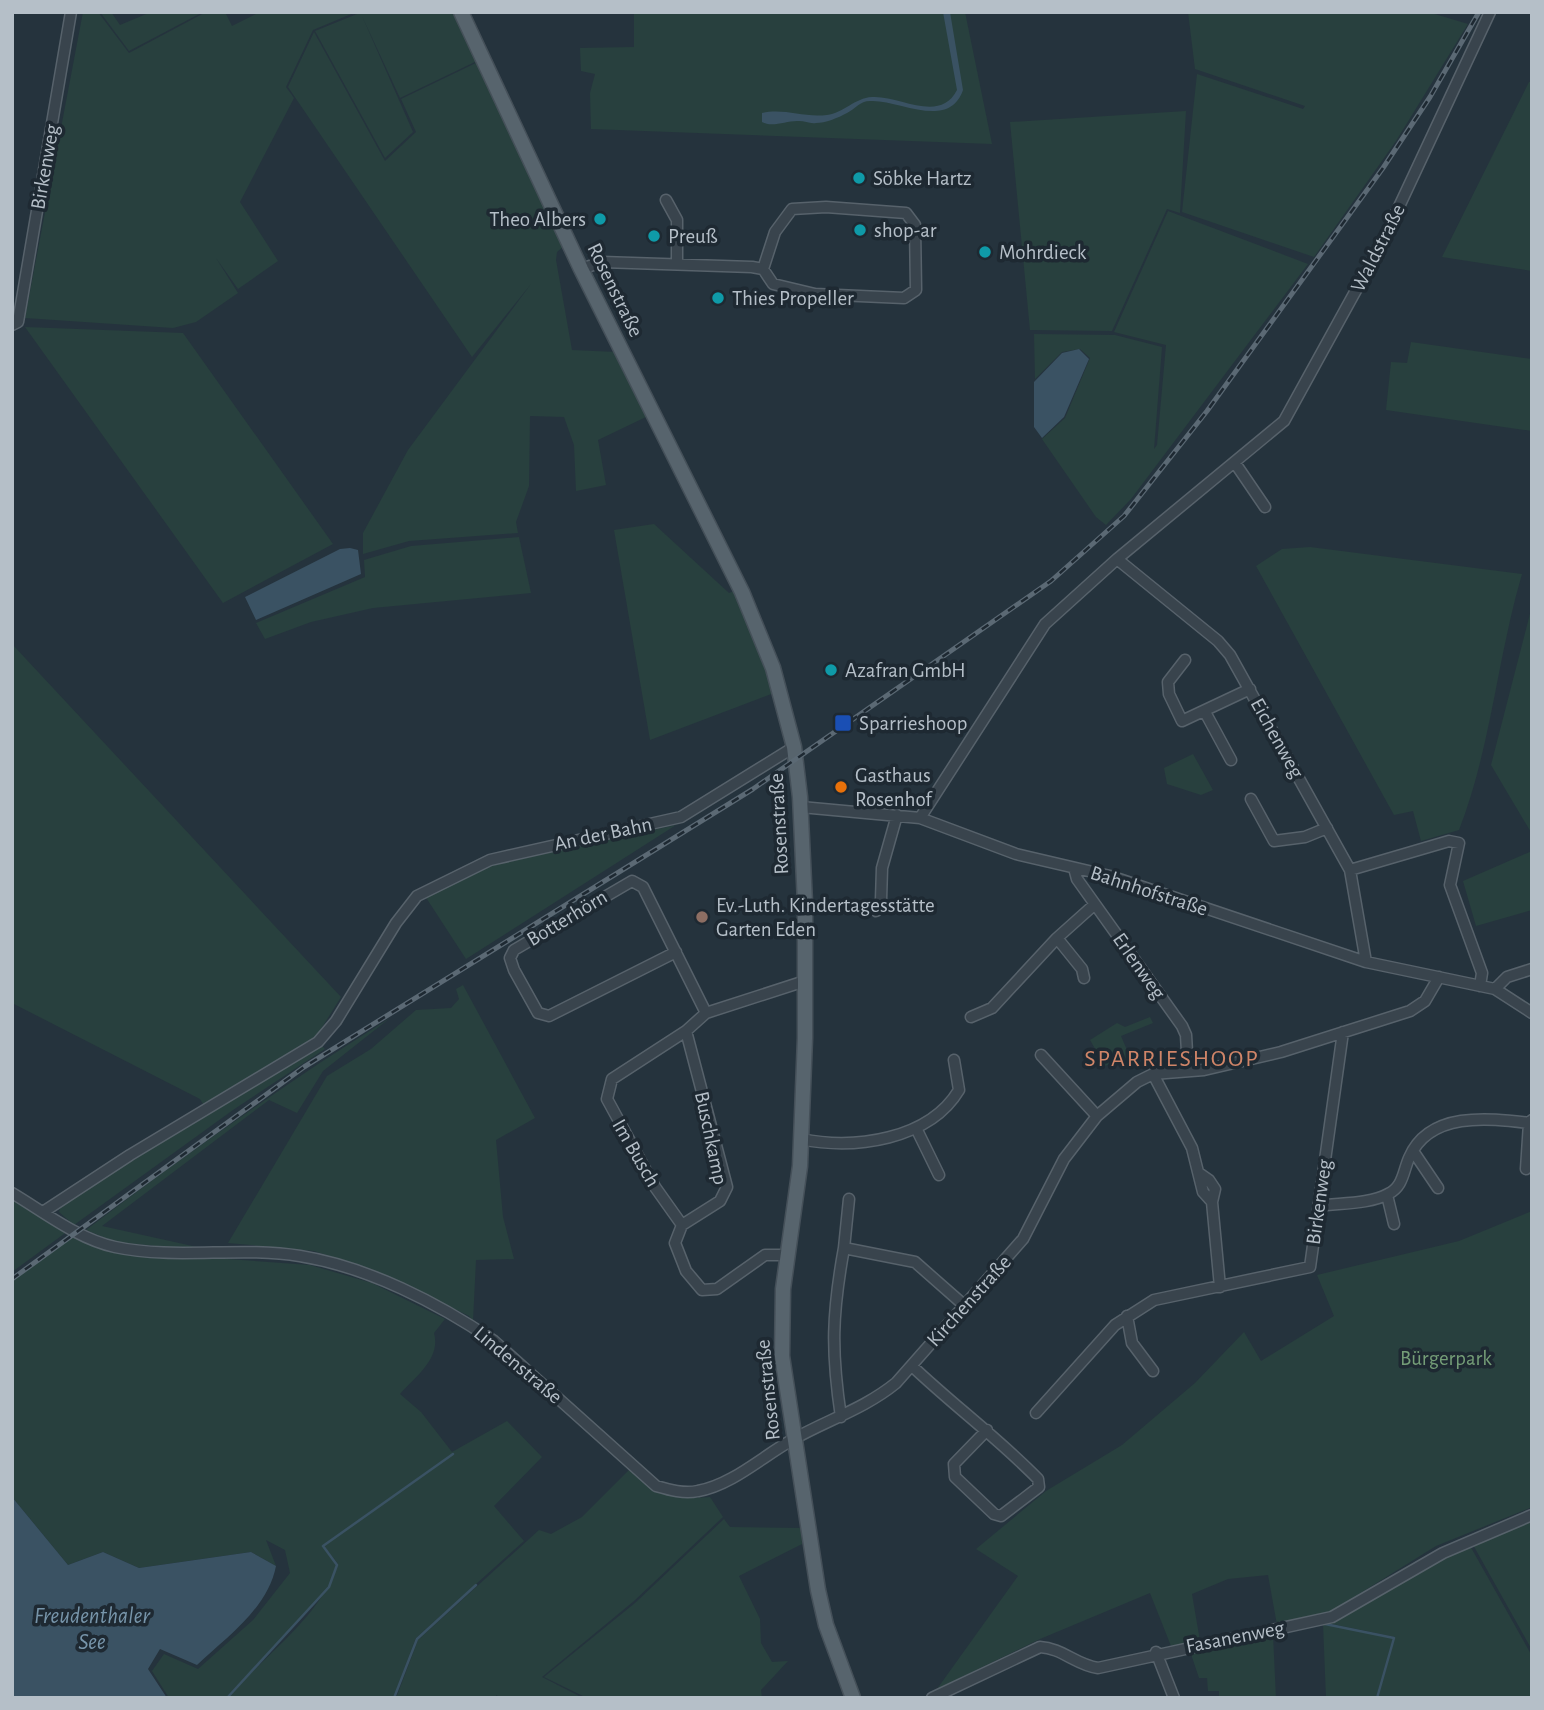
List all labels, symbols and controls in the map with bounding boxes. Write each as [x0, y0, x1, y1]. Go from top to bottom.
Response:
street label: Birkenweg [27, 122, 63, 211]
place label: Söbke Hartz [873, 168, 972, 189]
marker: Söbke Hartz [851, 170, 867, 186]
street label: Waldstraße [1347, 201, 1409, 295]
place label: Theo Albers [489, 209, 586, 230]
marker: Theo Albers [592, 211, 608, 227]
place label: shop-ar [874, 220, 937, 241]
marker: shop-ar [852, 222, 868, 238]
place label: Preuß [668, 226, 718, 247]
marker: Preuß [646, 228, 662, 244]
street label: Rosenstraße [583, 240, 647, 340]
place label: Mohrdieck [999, 242, 1087, 263]
marker: Mohrdieck [977, 244, 993, 260]
place label: Thies Propeller [732, 288, 854, 309]
marker: Thies Propeller [710, 290, 726, 306]
place label: Azafran GmbH [845, 660, 966, 681]
marker: Azafran GmbH [823, 662, 839, 678]
street label: Eichenweg [1247, 694, 1308, 782]
marker: Sparrieshoop [833, 713, 853, 733]
place label: Sparrieshoop [859, 713, 967, 734]
place label: Gasthaus Rosenhof [855, 765, 933, 810]
street label: Rosenstraße [766, 773, 792, 875]
marker: Gasthaus Rosenhof [833, 779, 849, 795]
street label: An der Bahn [552, 813, 654, 855]
street label: Bahnhofstraße [1088, 862, 1210, 920]
street label: Botterhörn [523, 886, 611, 950]
place label: Ev.-Luth. Kindertagesstätte Garten Eden [716, 895, 935, 940]
marker: Ev.-Luth. Kindertagesstätte Garten Eden [694, 909, 710, 925]
street label: Erlenweg [1109, 929, 1170, 1004]
district label: SPARRIESHOOP [1084, 1047, 1260, 1071]
street label: Buschkamp [691, 1089, 731, 1187]
street label: Im Busch [608, 1116, 664, 1190]
street label: Birkenweg [1303, 1157, 1335, 1246]
street label: Kirchenstraße [923, 1251, 1015, 1351]
street label: Lindenstraße [470, 1322, 566, 1408]
street label: Rosenstraße [752, 1338, 784, 1442]
park label: Bürgerpark [1400, 1348, 1492, 1369]
water label: Freudenthaler See [34, 1605, 150, 1654]
street label: Fasanenweg [1184, 1617, 1287, 1657]

